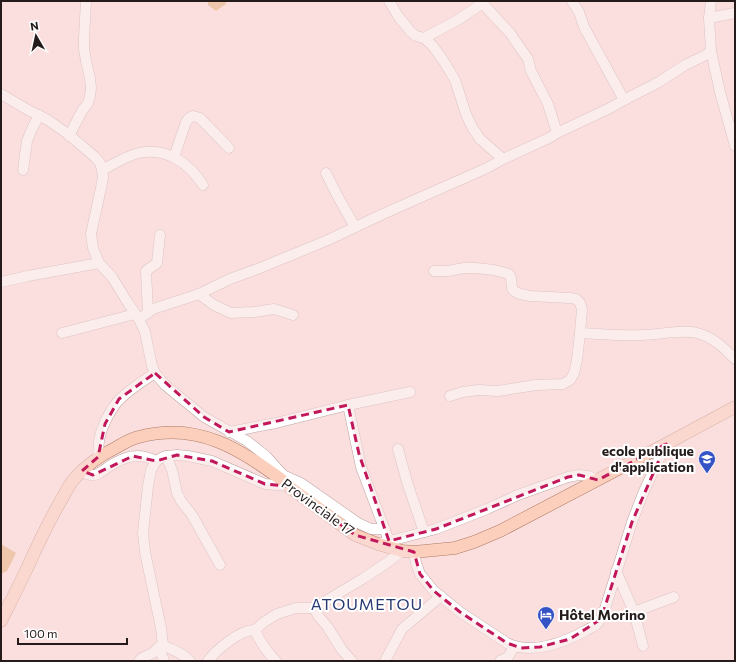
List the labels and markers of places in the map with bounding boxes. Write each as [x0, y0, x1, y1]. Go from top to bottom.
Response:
place label: ecole publique d'application [602, 442, 694, 475]
school or university icon: ecole publique d'application [697, 449, 717, 474]
hotel icon: Hôtel Morino [536, 605, 556, 630]
place label: Hôtel Morino [559, 606, 645, 623]

